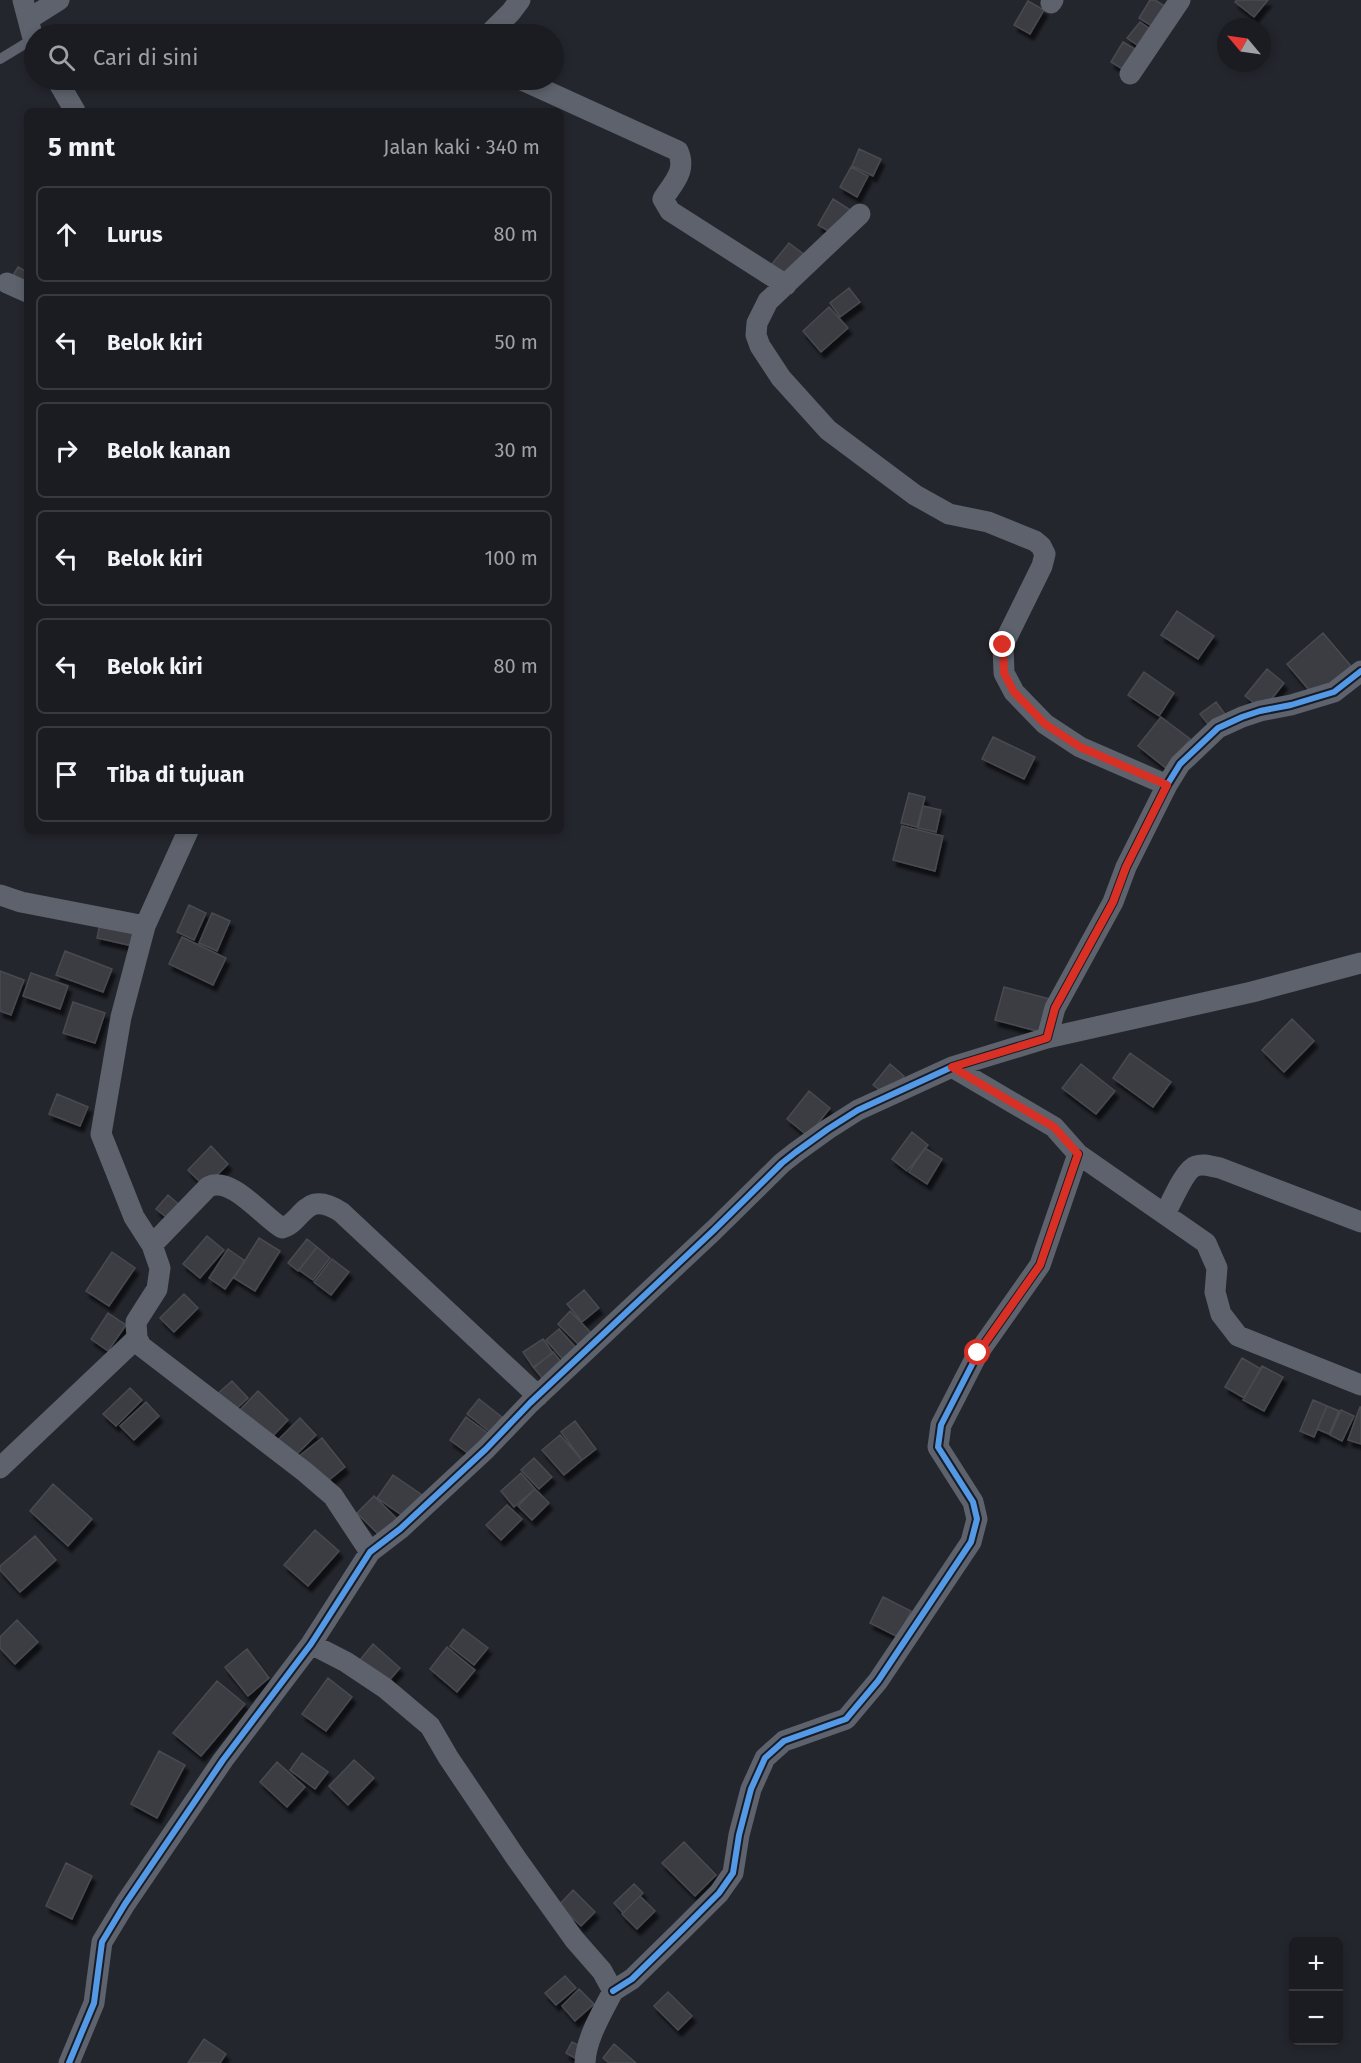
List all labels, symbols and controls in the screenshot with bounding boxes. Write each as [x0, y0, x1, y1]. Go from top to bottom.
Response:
north arrow [1217, 18, 1271, 72]
search box [24, 24, 564, 90]
icon: search [45, 41, 78, 74]
text: Cari di sini [93, 44, 198, 71]
text: 5 mnt [48, 132, 115, 163]
text: Jalan kaki · 340 m [383, 135, 540, 159]
icon: ahead [50, 218, 83, 251]
text: Lurus [107, 221, 163, 248]
text: 80 m [493, 222, 538, 246]
icon: left [50, 326, 83, 359]
text: Belok kiri [107, 329, 203, 356]
text: 50 m [494, 330, 538, 354]
icon: right [50, 434, 83, 467]
text: Belok kanan [107, 437, 231, 464]
text: 30 m [494, 438, 538, 462]
icon: left [50, 542, 83, 575]
text: Belok kiri [107, 545, 203, 572]
text: 100 m [485, 546, 538, 570]
route end [989, 631, 1015, 657]
icon: left [50, 650, 83, 683]
text: Belok kiri [107, 653, 203, 680]
text: 80 m [493, 654, 538, 678]
icon: arrive [50, 758, 83, 791]
text: Tiba di tujuan [107, 761, 244, 788]
route start [964, 1339, 990, 1365]
map controls [1289, 1937, 1343, 2045]
button: + [1289, 1937, 1343, 1991]
button: − [1289, 1991, 1343, 2045]

